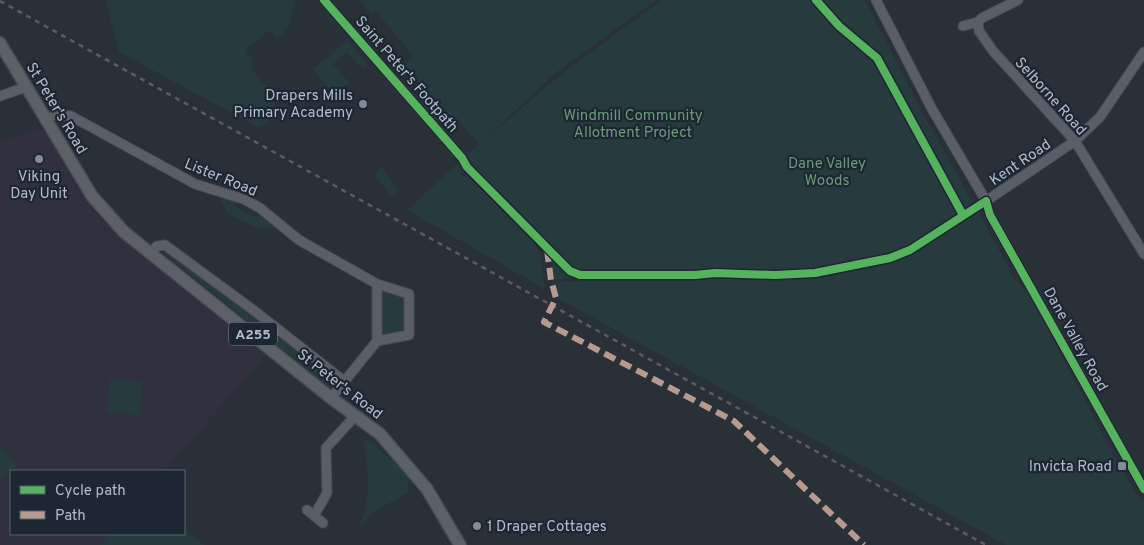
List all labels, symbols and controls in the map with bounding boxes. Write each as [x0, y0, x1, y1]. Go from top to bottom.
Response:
street label: Saint Peter's Footpath [350, 13, 462, 137]
street label: Selborne Road [1010, 54, 1090, 140]
street label: St Peter's Road [21, 60, 91, 158]
place label: Drapers Mills Primary Academy [234, 87, 353, 123]
marker: Drapers Mills Primary Academy [357, 98, 369, 110]
park label: Windmill Community Allotment Project [563, 107, 703, 143]
street label: Kent Road [987, 136, 1055, 191]
marker: Viking Day Unit [33, 153, 45, 165]
street label: Lister Road [181, 155, 260, 202]
park label: Dane Valley Woods [788, 155, 866, 191]
place label: Viking Day Unit [10, 168, 68, 204]
street label: Dane Valley Road [1038, 284, 1111, 395]
road number: A255 [229, 322, 277, 346]
street label: St Peter's Road [292, 346, 386, 425]
place label: Invicta Road [1029, 458, 1112, 477]
marker: Invicta Road [1116, 460, 1128, 472]
legend [10, 470, 185, 535]
text: Cycle path [55, 482, 126, 501]
text: Path [55, 507, 86, 526]
place label: 1 Draper Cottages [487, 518, 607, 537]
marker: 1 Draper Cottages [471, 520, 483, 532]

